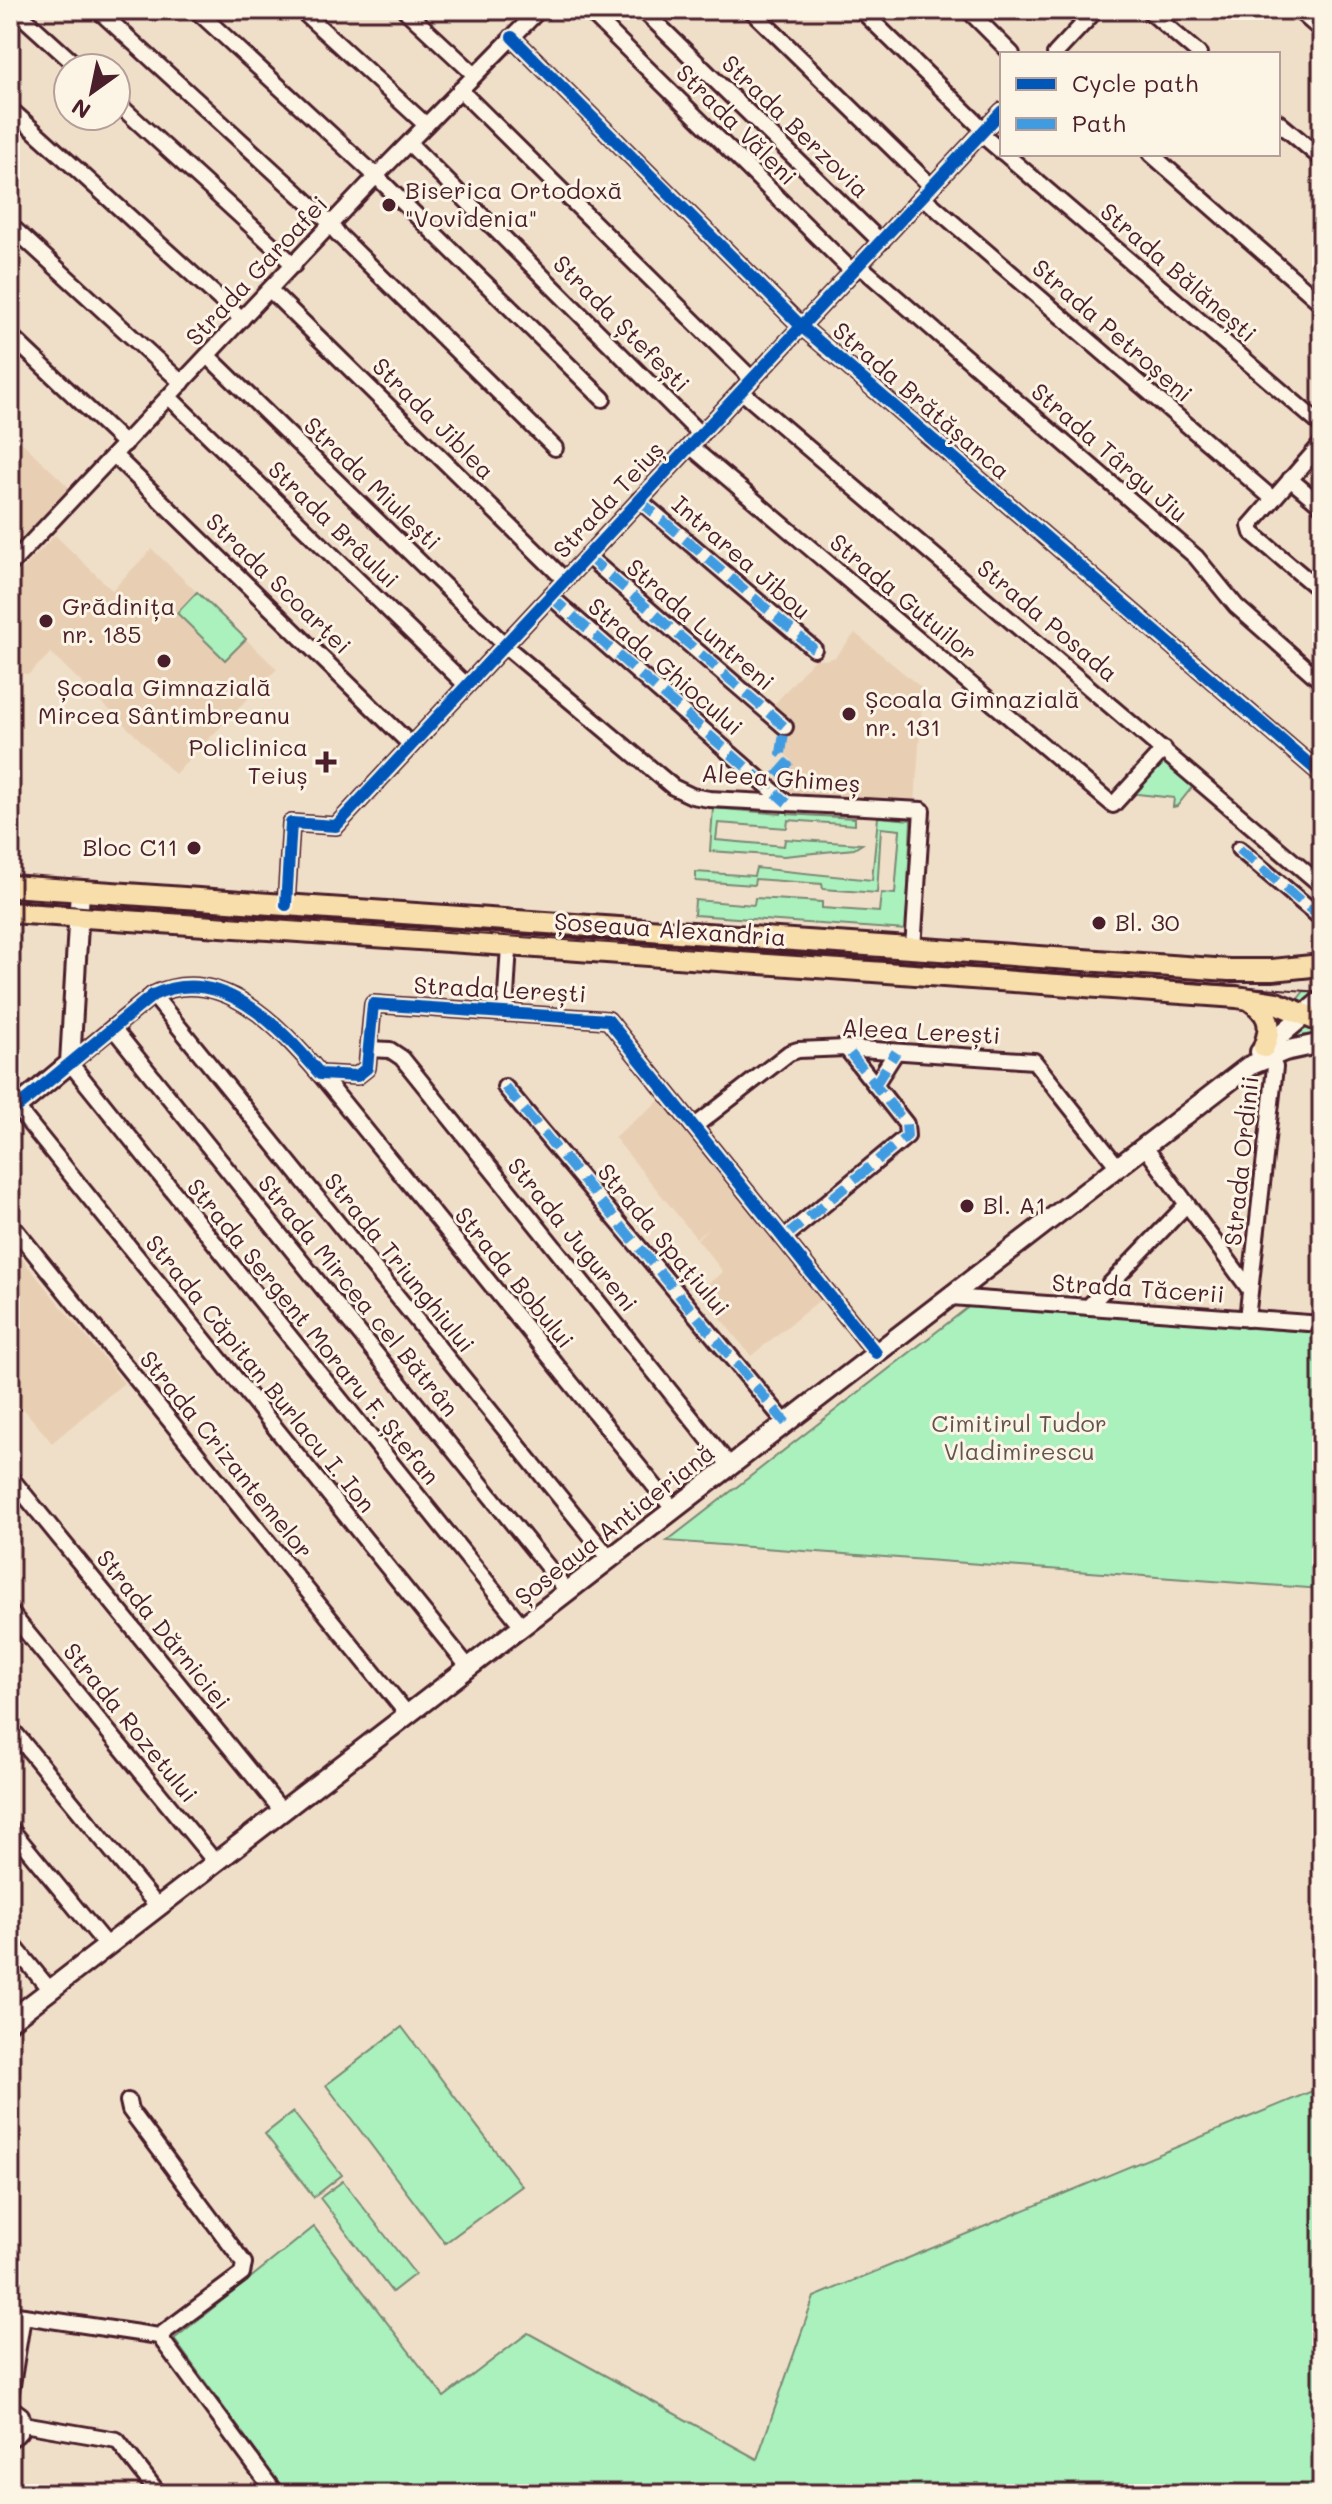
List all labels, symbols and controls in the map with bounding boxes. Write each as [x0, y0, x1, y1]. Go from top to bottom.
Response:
street label: Strada Berzovia [716, 48, 876, 204]
north arrow [52, 52, 132, 132]
legend [1000, 52, 1280, 156]
street label: Strada Văleni [670, 57, 804, 191]
text: Cycle path [1072, 67, 1198, 98]
text: N [66, 92, 96, 126]
text: Path [1072, 107, 1126, 138]
place label: Biserica Ortodoxă "Vovidenia" [405, 174, 622, 233]
street label: Strada Garoafei [178, 188, 334, 352]
street label: Strada Bălănești [1094, 195, 1264, 349]
marker: Biserica Ortodoxă "Vovidenia" [380, 196, 398, 214]
street label: Strada Ștefești [546, 248, 697, 399]
street label: Strada Petroșeni [1026, 252, 1200, 409]
street label: Strada Brătășanca [826, 314, 1017, 486]
street label: Strada Jiblea [366, 350, 502, 486]
street label: Strada Târgu Jiu [1025, 375, 1195, 528]
street label: Strada Miulești [297, 410, 448, 557]
street label: Strada Teiuș [546, 434, 671, 565]
street label: Strada Brâului [262, 454, 406, 594]
street label: Intrarea Jibou [666, 488, 818, 626]
street label: Strada Scoarței [199, 506, 358, 661]
street label: Strada Gutuilor [824, 526, 984, 668]
street label: Strada Luntreni [621, 551, 781, 697]
street label: Strada Posada [971, 552, 1125, 688]
place label: Grădinița nr. 185 [62, 590, 176, 649]
street label: Strada Ghiocului [582, 590, 750, 742]
marker: Grădinița nr. 185 [37, 612, 55, 630]
marker: Școala Gimnazială Mircea Sântimbreanu [155, 652, 173, 670]
place label: Școala Gimnazială Mircea Sântimbreanu [38, 671, 290, 730]
place label: Școala Gimnazială nr. 131 [865, 683, 1080, 742]
marker: Școala Gimnazială nr. 131 [840, 705, 858, 723]
place label: Policlinica Teiuș [189, 731, 308, 791]
marker: Policlinica Teiuș [315, 751, 337, 773]
street label: Aleea Ghimeș [700, 756, 862, 800]
place label: Bloc C11 [82, 831, 178, 862]
marker: Bloc C11 [185, 839, 203, 857]
street label: Șoseaua Alexandria [553, 905, 787, 953]
place label: Bl. 30 [1115, 906, 1180, 937]
marker: Bl. 30 [1090, 914, 1108, 932]
street label: Strada Lerești [413, 968, 587, 1010]
street label: Aleea Lerești [841, 1011, 1001, 1051]
street label: Strada Ordinii [1216, 1074, 1265, 1247]
street label: Strada Jugureni [501, 1151, 645, 1318]
street label: Strada Spațiului [591, 1156, 737, 1322]
street label: Strada Triunghiului [318, 1166, 482, 1358]
street label: Strada Mircea cel Bătrân [252, 1168, 466, 1422]
street label: Strada Sergent Moraru F. Ștefan [180, 1172, 447, 1491]
place label: Bl. A1 [983, 1189, 1046, 1220]
marker: Bl. A1 [958, 1197, 976, 1215]
street label: Strada Bobului [449, 1200, 582, 1354]
street label: Strada Căpitan Burlacu I. Ion [139, 1228, 383, 1518]
street label: Strada Tăcerii [1051, 1266, 1225, 1309]
street label: Strada Crizantemelor [134, 1344, 321, 1564]
park label: Cimitirul Tudor Vladimirescu [931, 1407, 1107, 1466]
street label: Șoseaua Antiaeriană [508, 1436, 721, 1612]
street label: Strada Dărniciei [90, 1543, 238, 1715]
street label: Strada Rozetului [57, 1636, 205, 1808]

